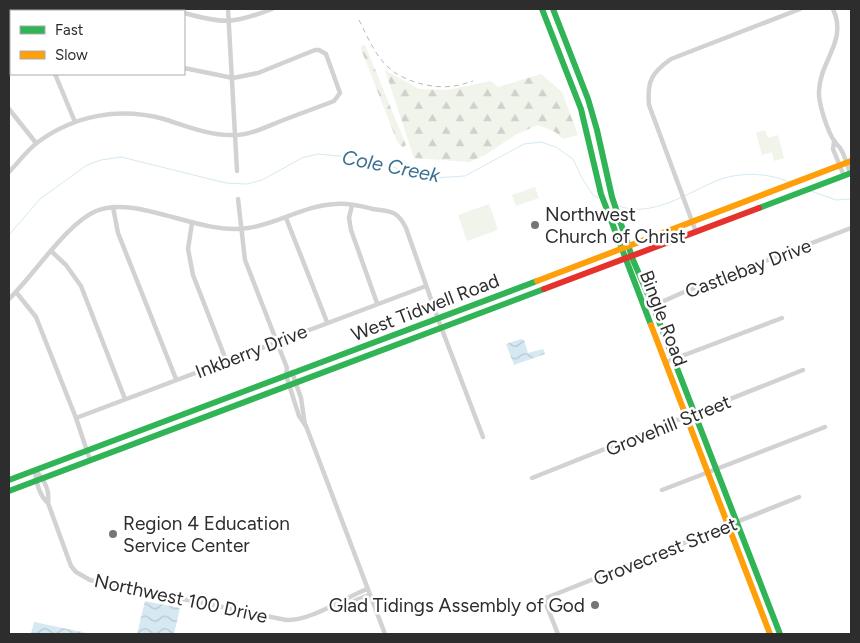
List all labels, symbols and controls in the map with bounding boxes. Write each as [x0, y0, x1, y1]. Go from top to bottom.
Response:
legend [10, 10, 185, 75]
text: Fast [55, 21, 84, 39]
text: Slow [55, 46, 88, 64]
water label: Cole Creek [340, 145, 443, 187]
place label: Northwest Church of Christ [545, 203, 686, 248]
marker: Northwest Church of Christ [529, 219, 541, 231]
street label: Castlebay Drive [682, 234, 815, 303]
street label: Bingle Road [635, 267, 692, 369]
street label: West Tidwell Road [348, 269, 502, 346]
street label: Inkberry Drive [192, 320, 310, 383]
street label: Grovehill Street [602, 390, 734, 461]
place label: Region 4 Education Service Center [123, 512, 290, 557]
street label: Grovecrest Street [590, 512, 740, 591]
marker: Region 4 Education Service Center [107, 528, 119, 540]
street label: Northwest 100 Drive [92, 569, 270, 628]
place label: Glad Tidings Assembly of God [329, 594, 585, 617]
marker: Glad Tidings Assembly of God [589, 599, 601, 611]

